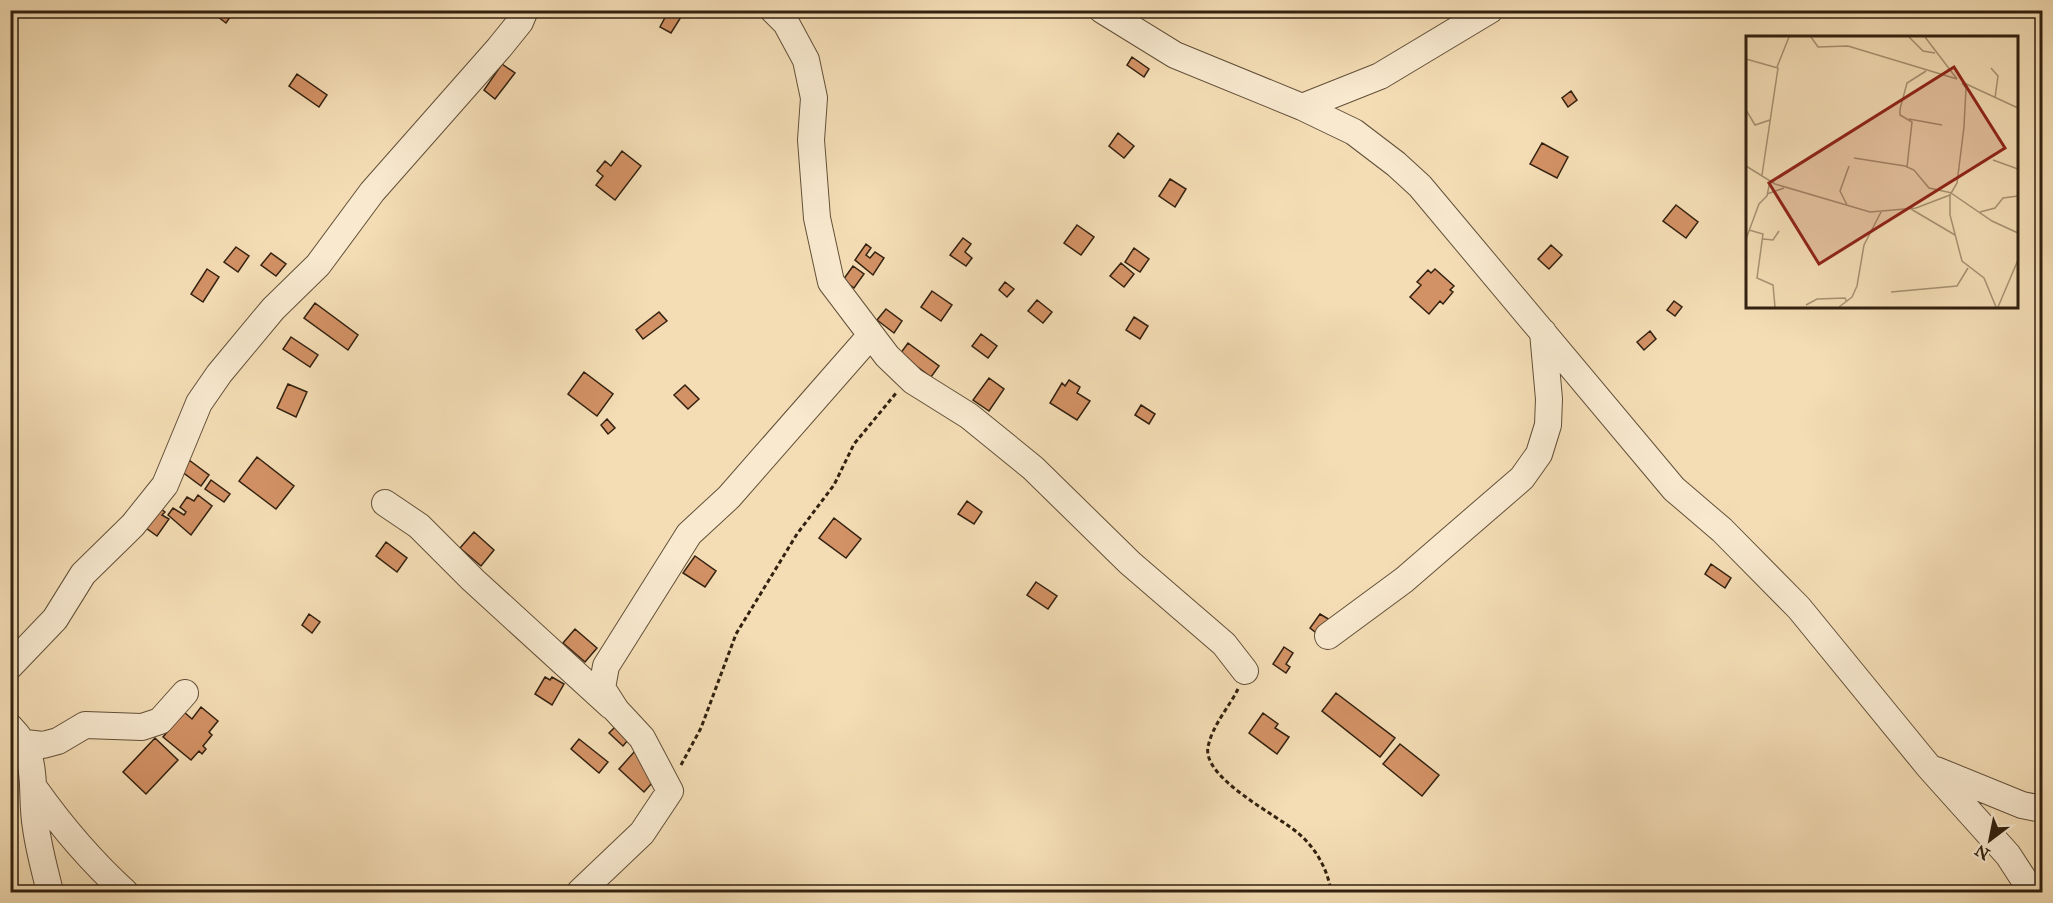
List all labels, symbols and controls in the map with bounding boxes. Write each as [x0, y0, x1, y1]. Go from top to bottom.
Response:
inset map [1746, 36, 2017, 308]
north arrow [1960, 810, 2020, 870]
text: N [1971, 840, 1993, 864]

